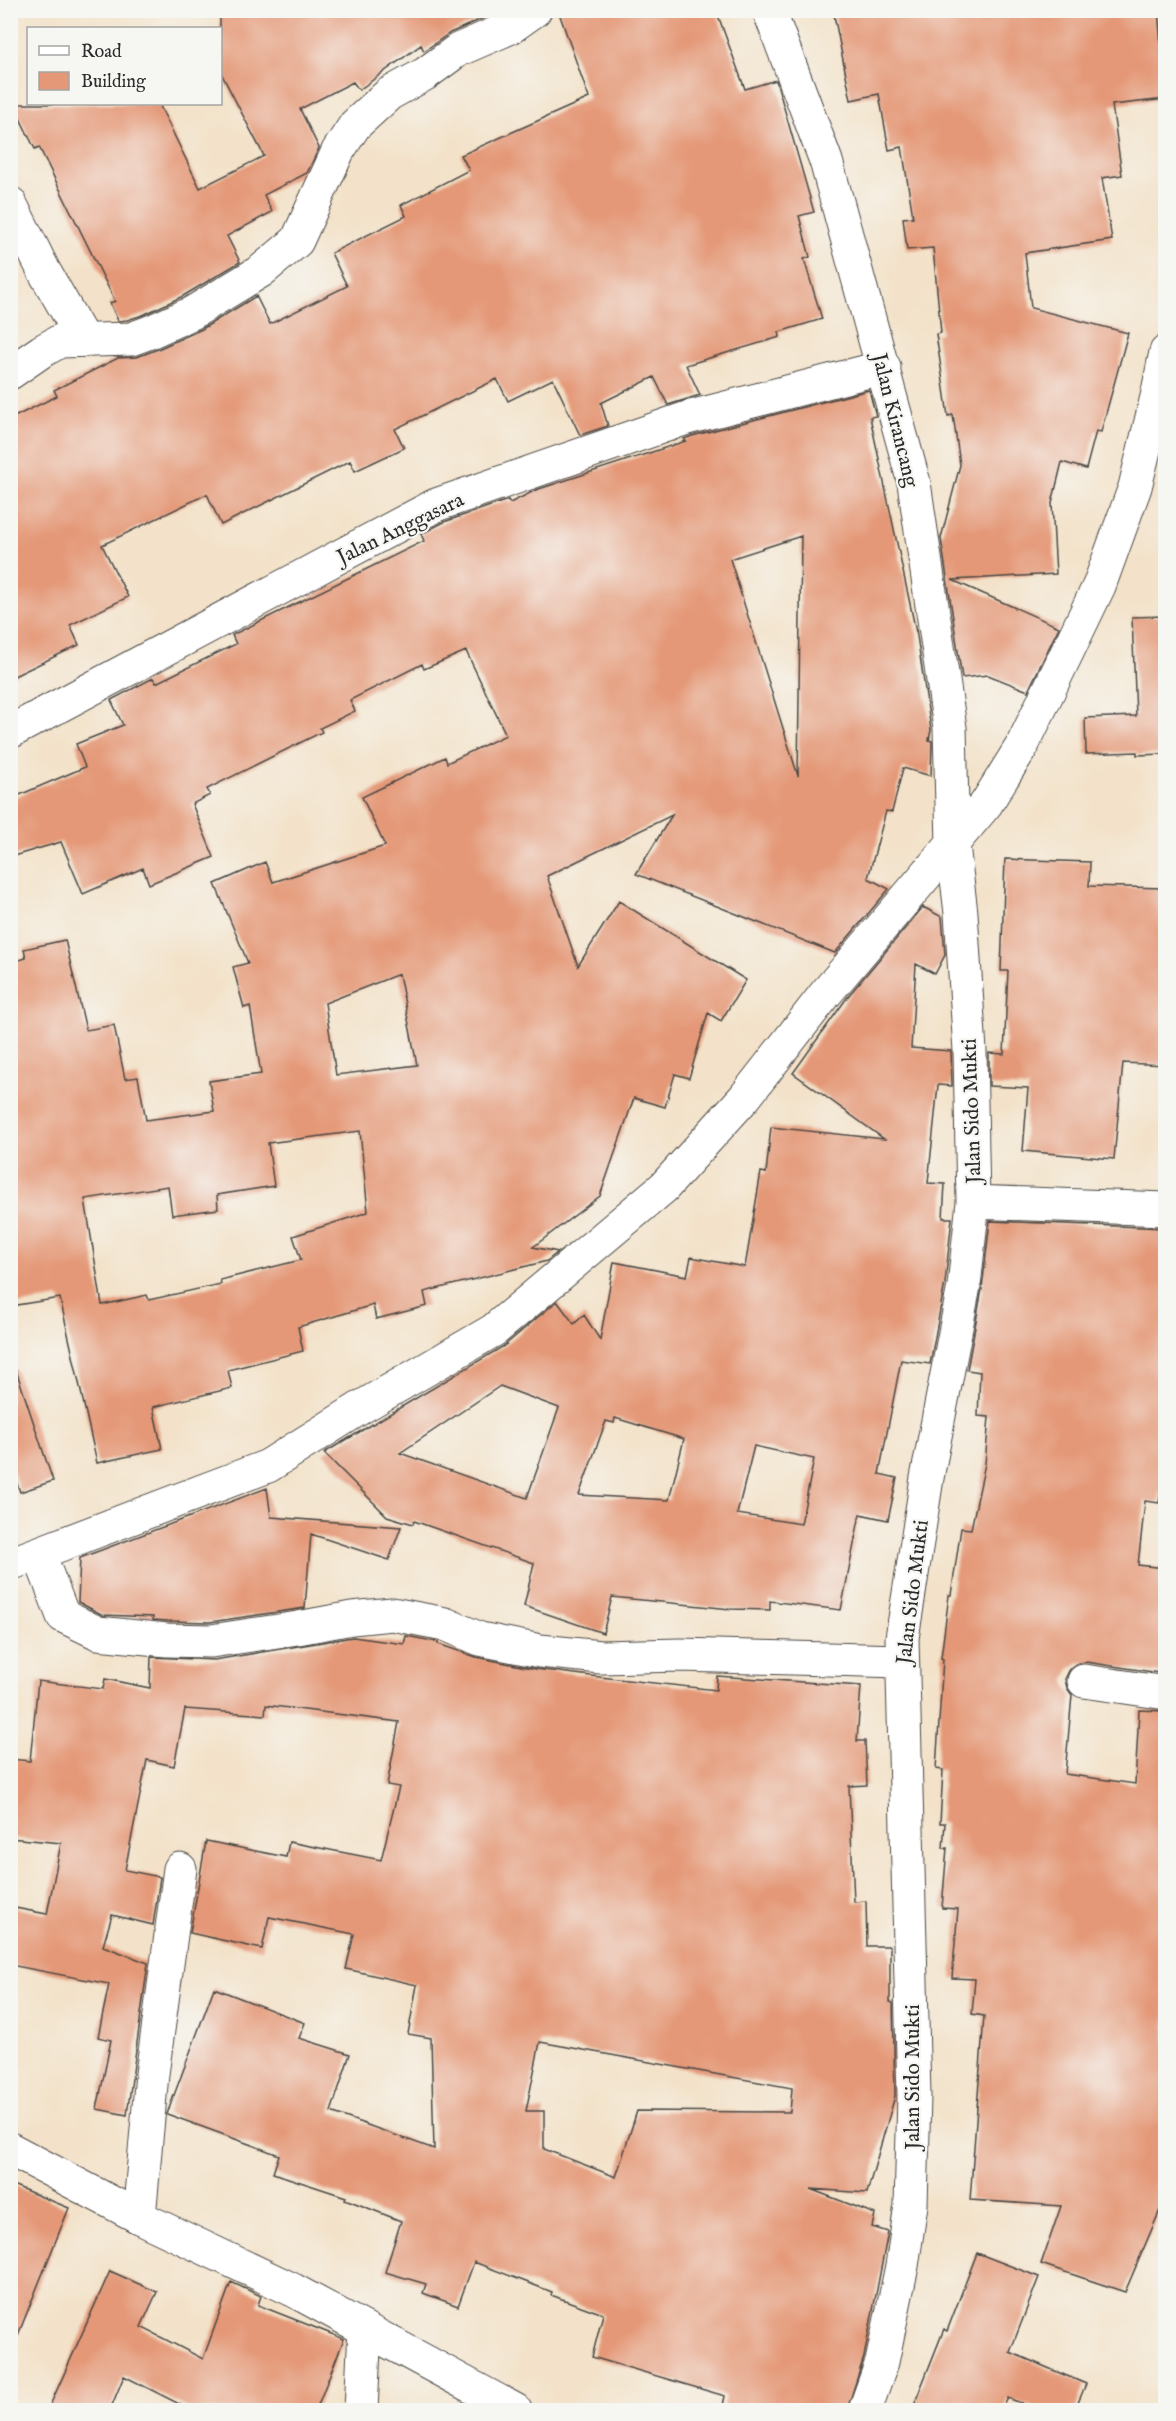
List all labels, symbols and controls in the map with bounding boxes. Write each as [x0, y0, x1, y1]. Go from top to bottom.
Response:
legend [27, 27, 222, 105]
text: Road [81, 41, 122, 64]
text: Building [81, 71, 146, 94]
street label: Jalan Kirancang [864, 349, 924, 491]
street label: Jalan Anggasara [331, 487, 470, 573]
street label: Jalan Sido Mukti [956, 1038, 989, 1186]
street label: Jalan Sido Mukti [891, 1518, 936, 1668]
street label: Jalan Sido Mukti [900, 2004, 927, 2152]

